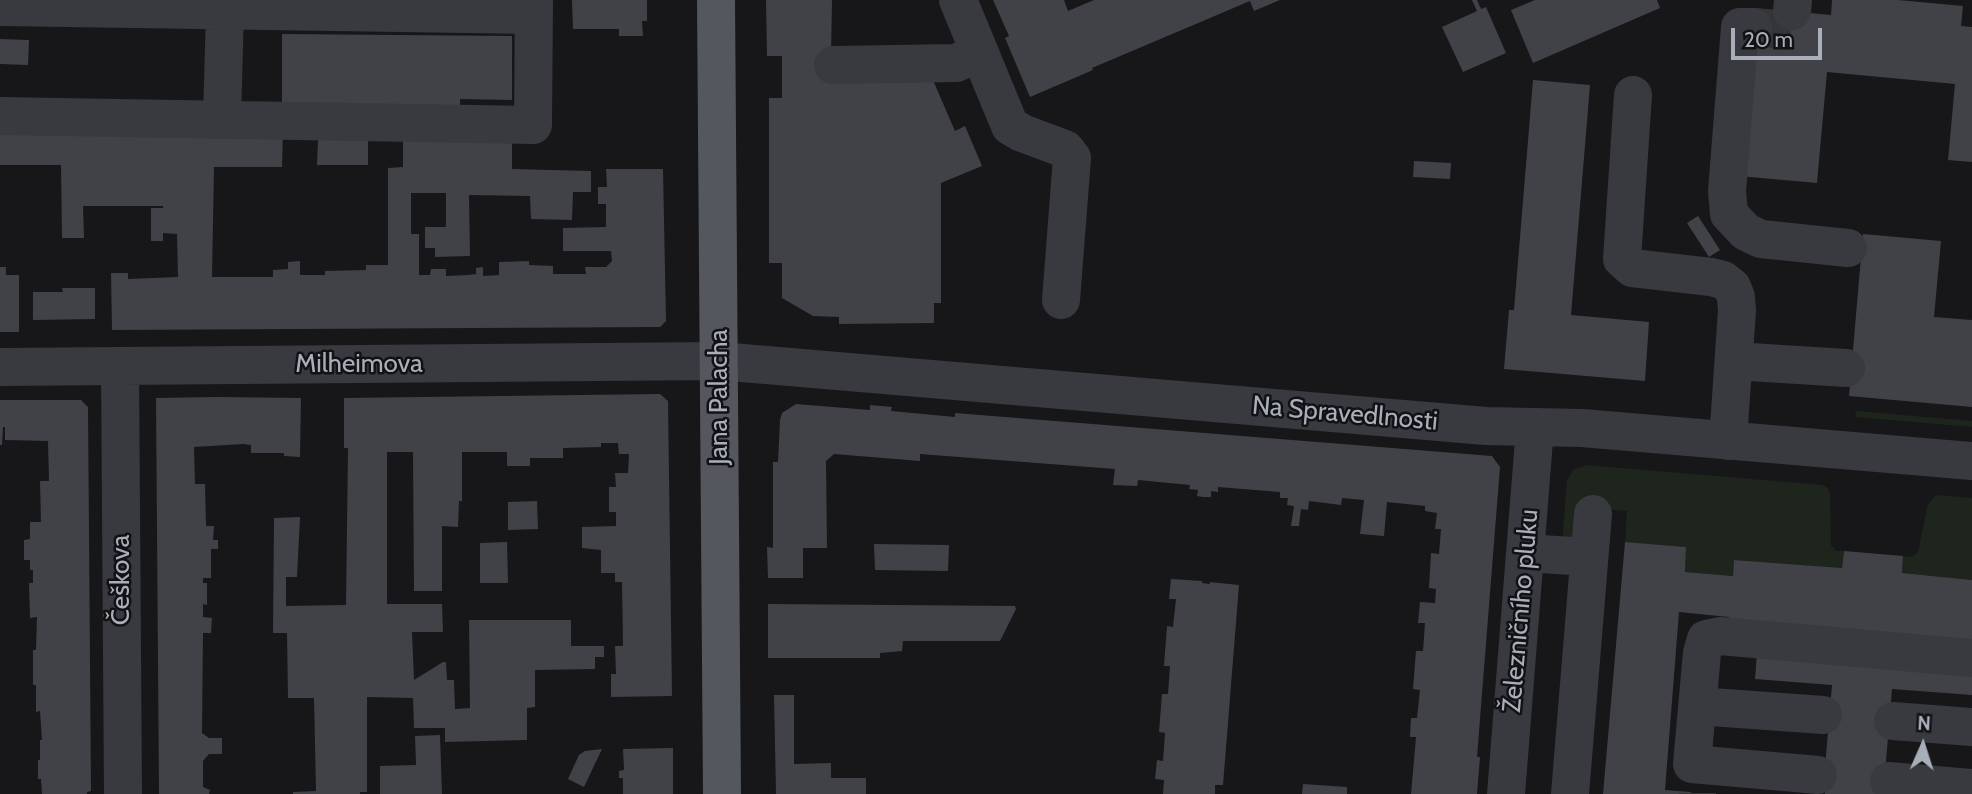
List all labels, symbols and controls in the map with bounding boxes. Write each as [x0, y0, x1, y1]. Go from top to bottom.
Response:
scale bar [1734, 14, 1825, 58]
text: 20 m [1744, 27, 1793, 52]
street label: Jana Palacha [703, 329, 735, 465]
street label: Milheimova [295, 348, 423, 380]
street label: Na Spravedlnosti [1251, 390, 1439, 438]
street label: Železničního pluku [1497, 508, 1545, 714]
street label: Češkova [105, 535, 137, 625]
north arrow [1888, 710, 1958, 780]
text: N [1917, 712, 1931, 735]

